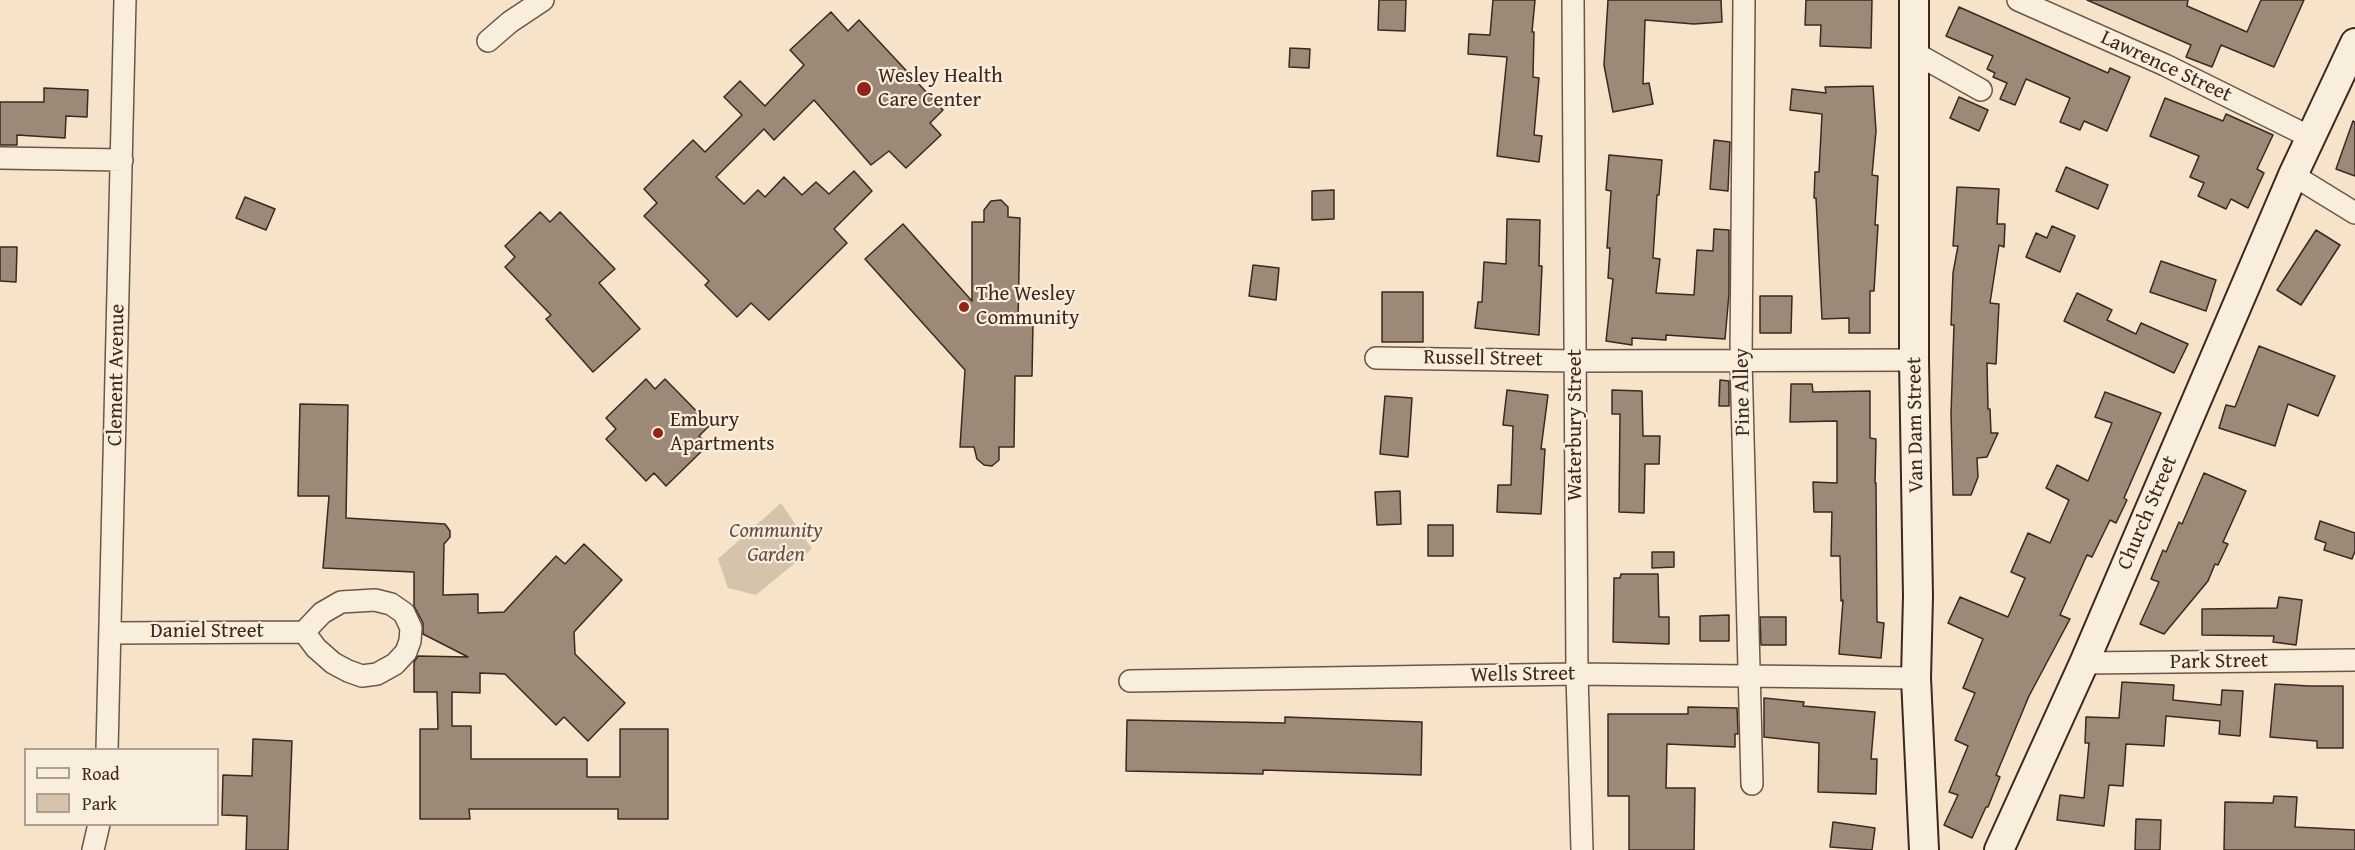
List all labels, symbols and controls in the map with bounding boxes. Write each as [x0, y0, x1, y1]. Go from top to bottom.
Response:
street label: Lawrence Street [2096, 26, 2236, 108]
place label: Wesley Health Care Center [878, 64, 1003, 114]
marker: Wesley Health Care Center [855, 80, 873, 98]
place label: The Wesley Community [976, 282, 1079, 332]
marker: The Wesley Community [957, 300, 971, 314]
street label: Clement Avenue [103, 304, 131, 446]
street label: Russell Street [1423, 345, 1543, 373]
street label: Pine Alley [1730, 348, 1756, 436]
street label: Waterbury Street [1563, 349, 1589, 501]
street label: Van Dam Street [1902, 357, 1930, 493]
place label: Embury Apartments [670, 408, 775, 458]
marker: Embury Apartments [651, 426, 665, 440]
street label: Church Street [2113, 452, 2183, 574]
park label: Community Garden [729, 519, 823, 569]
street label: Daniel Street [150, 619, 264, 645]
street label: Park Street [2170, 649, 2268, 675]
street label: Wells Street [1470, 661, 1576, 689]
legend [24, 748, 219, 826]
text: Road [82, 760, 120, 787]
text: Park [82, 790, 117, 817]

